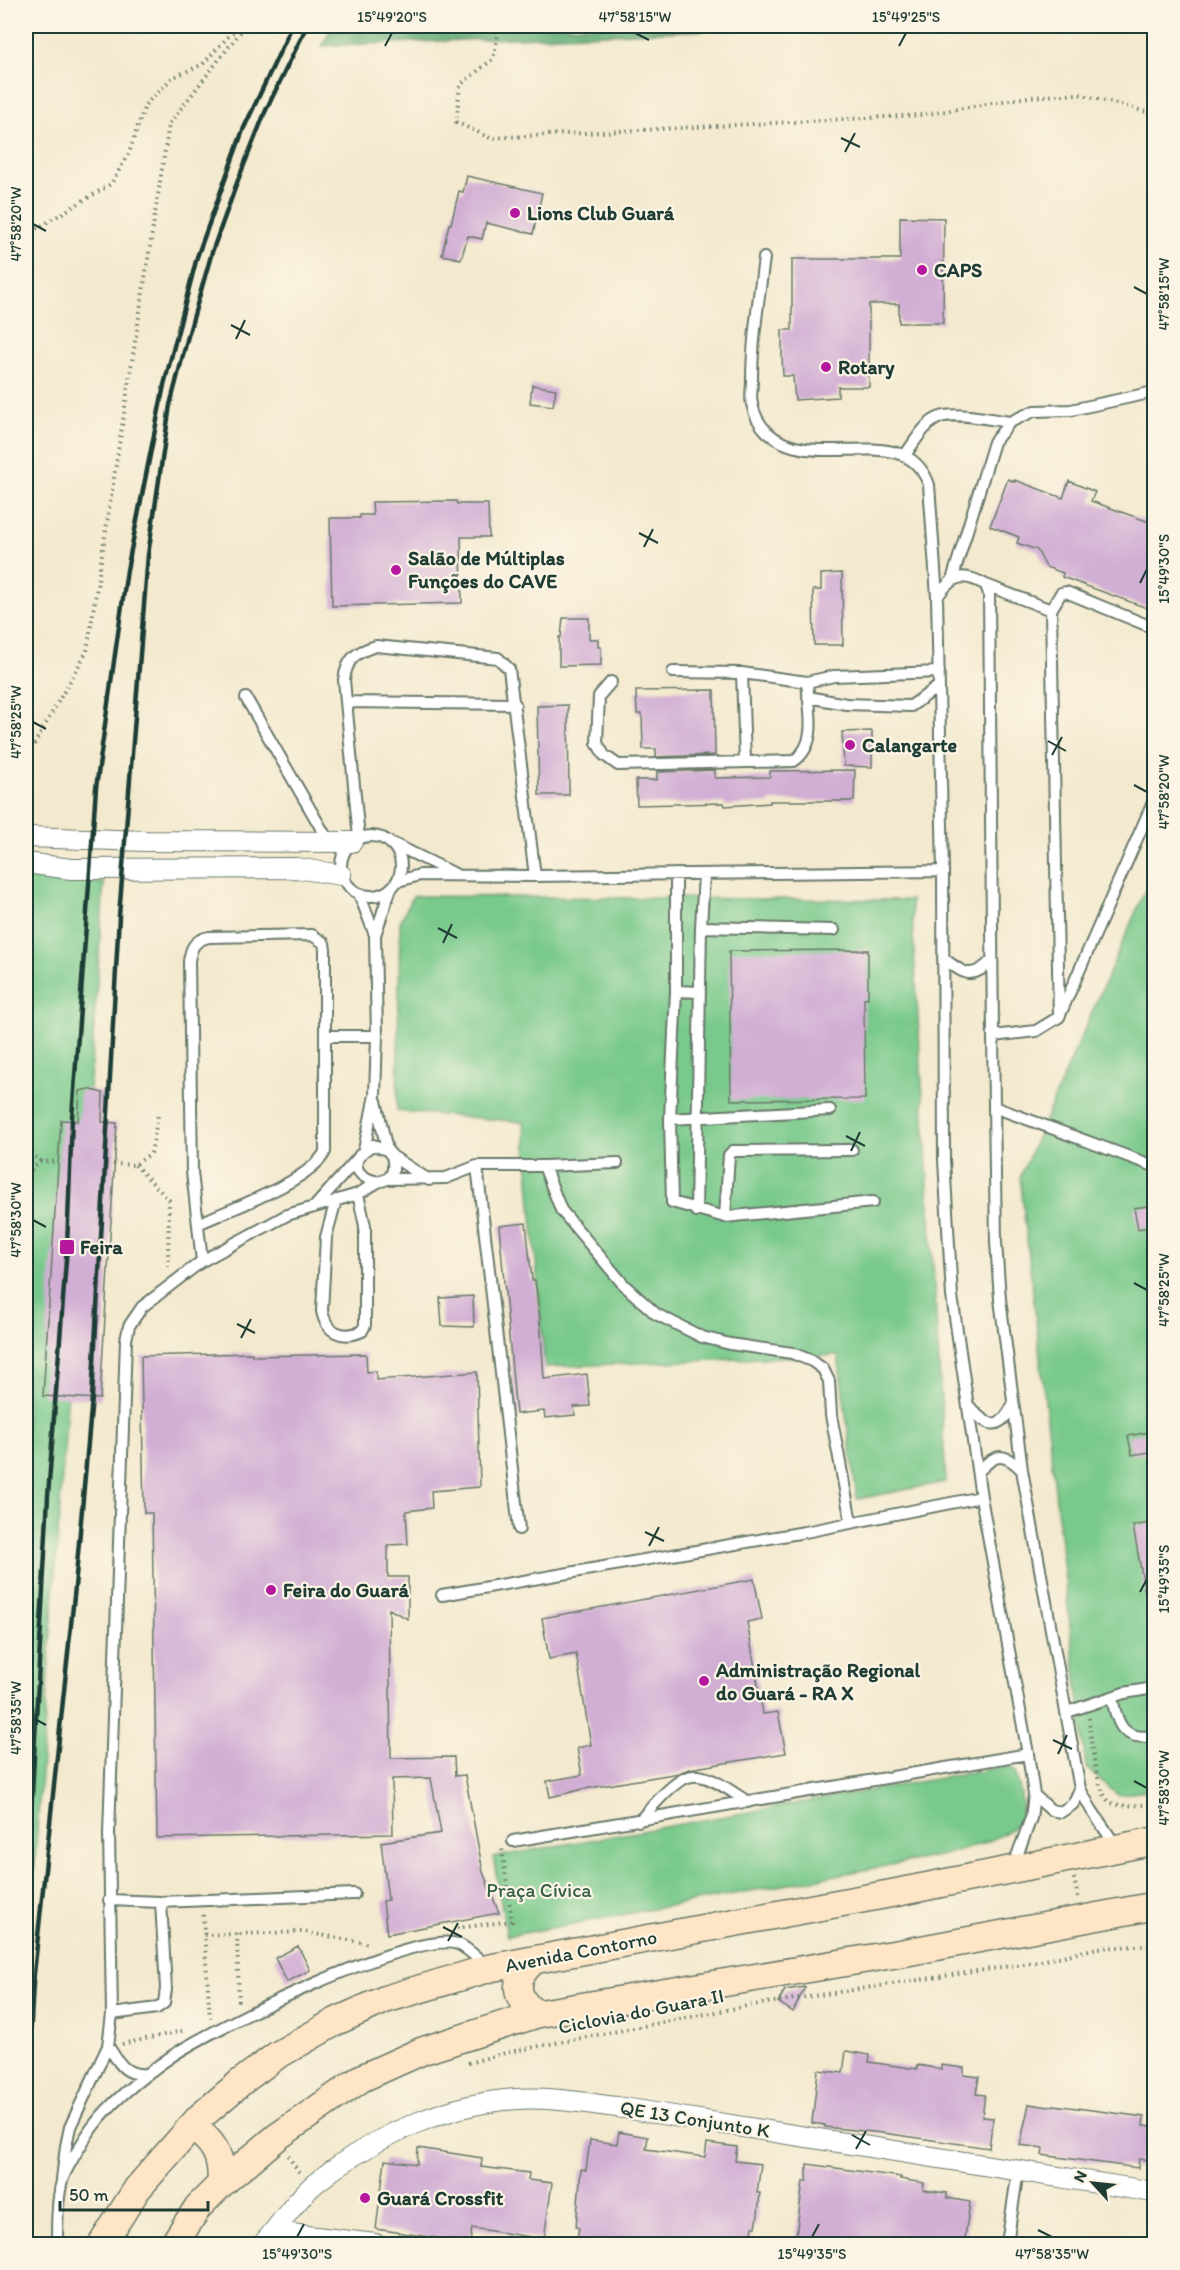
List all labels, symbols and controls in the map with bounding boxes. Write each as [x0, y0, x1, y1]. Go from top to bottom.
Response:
text: 15°49'20"S [357, 8, 427, 26]
text: 47°58'15"W [599, 8, 672, 26]
text: 15°49'25"S [872, 8, 940, 26]
text: 47°58'20"W [7, 186, 25, 262]
place label: Lions Club Guará [527, 201, 675, 225]
marker: Lions Club Guará [508, 206, 522, 220]
text: 47°58'15"W [1155, 257, 1173, 330]
place label: CAPS [934, 258, 982, 282]
marker: CAPS [915, 263, 929, 277]
place label: Rotary [838, 355, 895, 380]
marker: Rotary [819, 360, 833, 374]
text: 15°49'30"S [1155, 534, 1173, 604]
place label: Salão de Múltiplas Funções do CAVE [408, 546, 565, 594]
marker: Salão de Múltiplas Funções do CAVE [389, 563, 403, 577]
text: 47°58'25"W [7, 685, 25, 759]
place label: Calangarte [862, 733, 957, 758]
marker: Calangarte [843, 738, 857, 752]
text: 47°58'20"W [1155, 754, 1173, 830]
text: 47°58'30"W [7, 1182, 25, 1258]
place label: Feira [80, 1235, 123, 1259]
marker: Feira [58, 1238, 76, 1256]
text: 47°58'25"W [1155, 1253, 1173, 1327]
text: 15°49'35"S [1155, 1545, 1173, 1613]
place label: Feira do Guará [283, 1578, 410, 1602]
marker: Feira do Guará [264, 1583, 278, 1597]
place label: Administração Regional do Guará - RA X [715, 1658, 920, 1705]
marker: Administração Regional do Guará - RA X [697, 1674, 711, 1688]
text: 47°58'35"W [7, 1681, 25, 1755]
text: 47°58'30"W [1155, 1750, 1173, 1826]
park label: Praça Cívica [486, 1878, 592, 1902]
street label: Avenida Contorno [503, 1924, 659, 1978]
street label: Ciclovia do Guara II [556, 1983, 726, 2039]
street label: QE 13 Conjunto K [618, 2095, 772, 2143]
north arrow [1063, 2153, 1123, 2213]
text: N [1069, 2167, 1091, 2186]
scale bar [60, 2174, 208, 2212]
text: 50 m [69, 2184, 109, 2206]
place label: Guará Crossfit [377, 2186, 504, 2210]
marker: Guará Crossfit [358, 2191, 372, 2205]
text: 15°49'30"S [262, 2245, 332, 2263]
text: 15°49'35"S [778, 2245, 846, 2263]
text: 47°58'35"W [1015, 2245, 1089, 2263]

